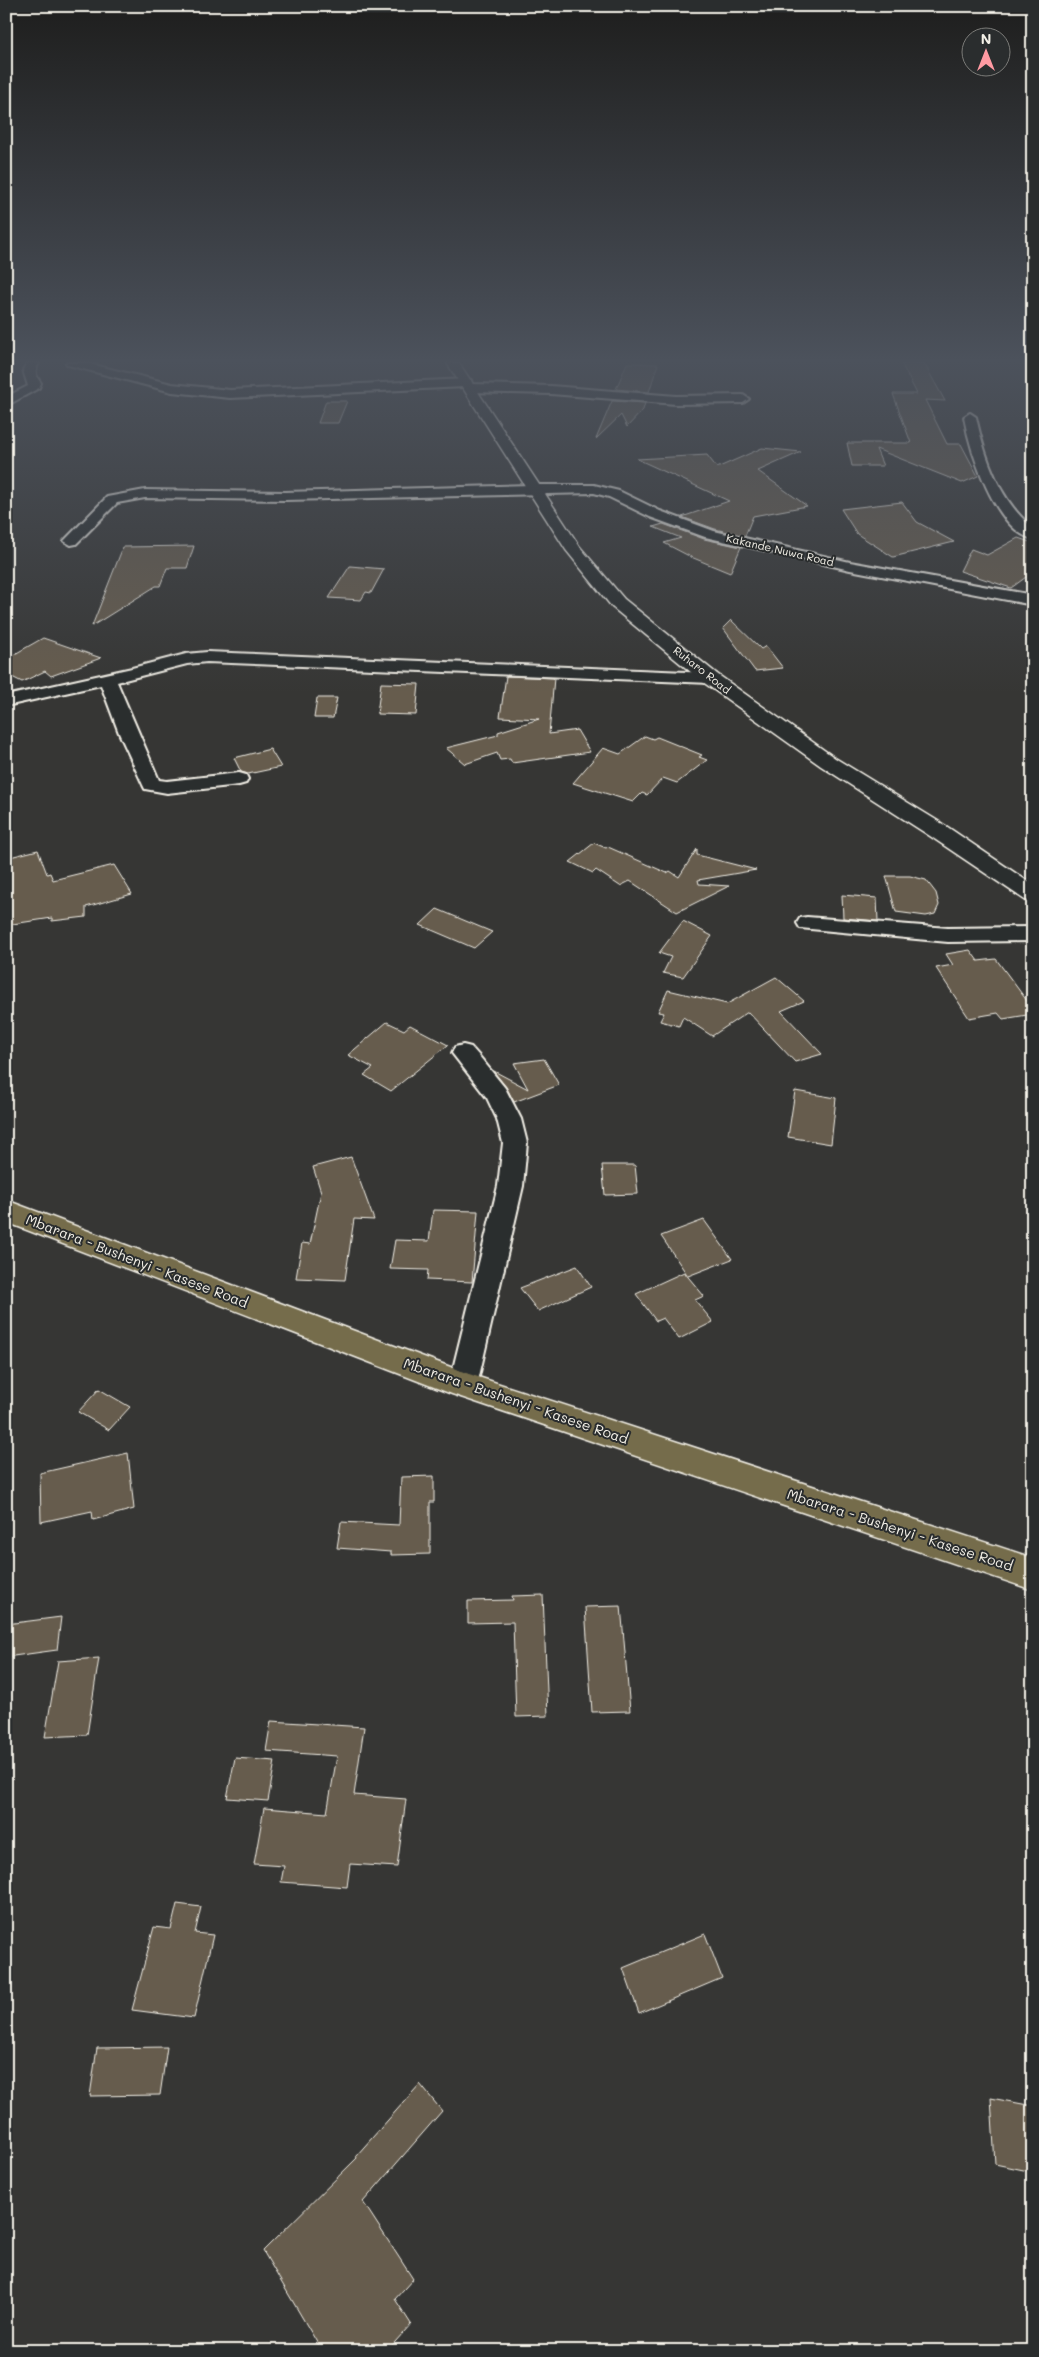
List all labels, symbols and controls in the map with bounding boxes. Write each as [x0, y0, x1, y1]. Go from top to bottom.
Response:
north arrow [962, 28, 1012, 78]
text: N [981, 29, 991, 48]
street label: Kakande Nuwa Road [725, 530, 835, 569]
street label: Ruharo Road [670, 642, 734, 697]
street label: Mbarara - Bushenyi - Kasese Road [23, 1209, 251, 1312]
street label: Mbarara - Bushenyi - Kasese Road [401, 1353, 631, 1448]
street label: Mbarara - Bushenyi - Kasese Road [785, 1484, 1016, 1575]

